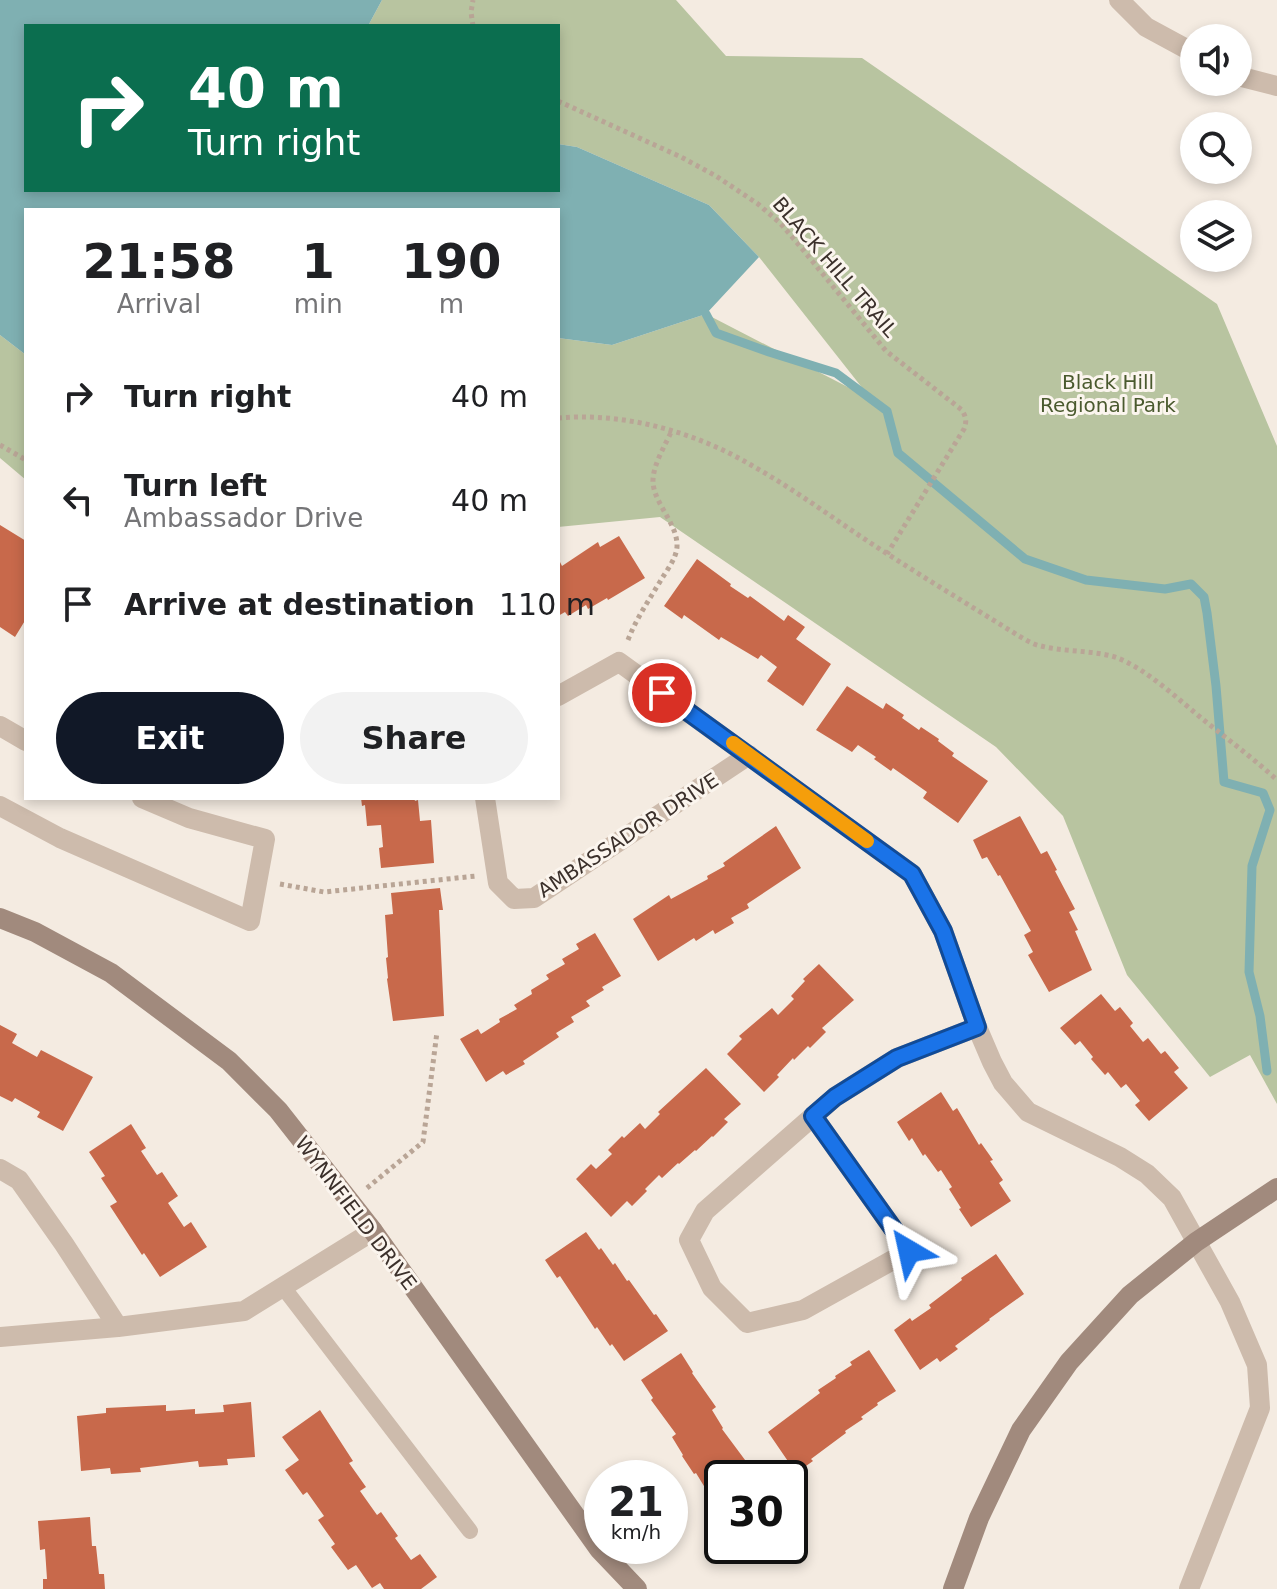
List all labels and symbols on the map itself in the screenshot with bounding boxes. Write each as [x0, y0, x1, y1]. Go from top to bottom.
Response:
street label: BLACK HILL TRAIL [768, 192, 903, 343]
park label: Black Hill Regional Park [1040, 370, 1176, 417]
pin [628, 659, 696, 727]
street label: AMBASSADOR DRIVE [533, 768, 723, 902]
street label: WYNNFIELD DRIVE [290, 1131, 422, 1295]
position arrow [867, 1209, 951, 1293]
speed limit sign: 30 [704, 1460, 808, 1564]

